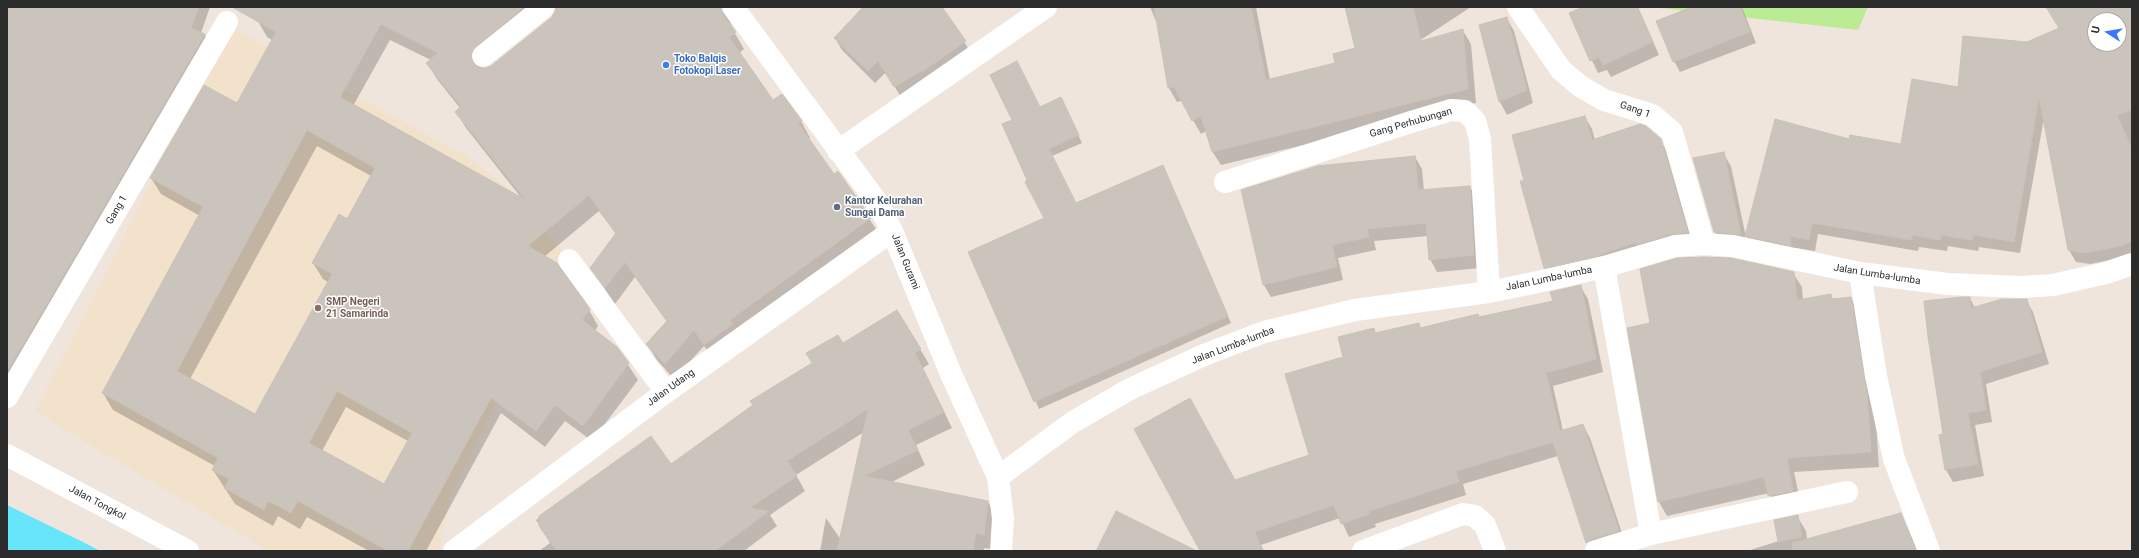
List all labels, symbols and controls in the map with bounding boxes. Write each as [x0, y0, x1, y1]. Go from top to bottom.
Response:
north arrow [2087, 12, 2127, 52]
text: U [2089, 25, 2103, 35]
place label: Toko Balqis Fotokopi Laser [674, 53, 741, 76]
marker: Toko Balqis Fotokopi Laser [661, 60, 671, 70]
street label: Gang 1 [1618, 99, 1652, 121]
street label: Gang Perhubungan [1368, 106, 1454, 140]
street label: Gang 1 [104, 193, 130, 227]
place label: Kantor Kelurahan Sungai Dama [845, 195, 923, 218]
marker: Kantor Kelurahan Sungai Dama [832, 202, 842, 212]
street label: Jalan Gurami [888, 232, 922, 292]
street label: Jalan Lumba-lumba [1833, 262, 1921, 288]
street label: Jalan Lumba-lumba [1505, 264, 1593, 294]
place label: SMP Negeri 21 Samarinda [326, 296, 388, 320]
marker: SMP Negeri 21 Samarinda [313, 303, 323, 313]
street label: Jalan Lumba-lumba [1190, 325, 1276, 367]
street label: Jalan Udang [645, 367, 697, 409]
street label: Jalan Tongkol [67, 483, 127, 523]

